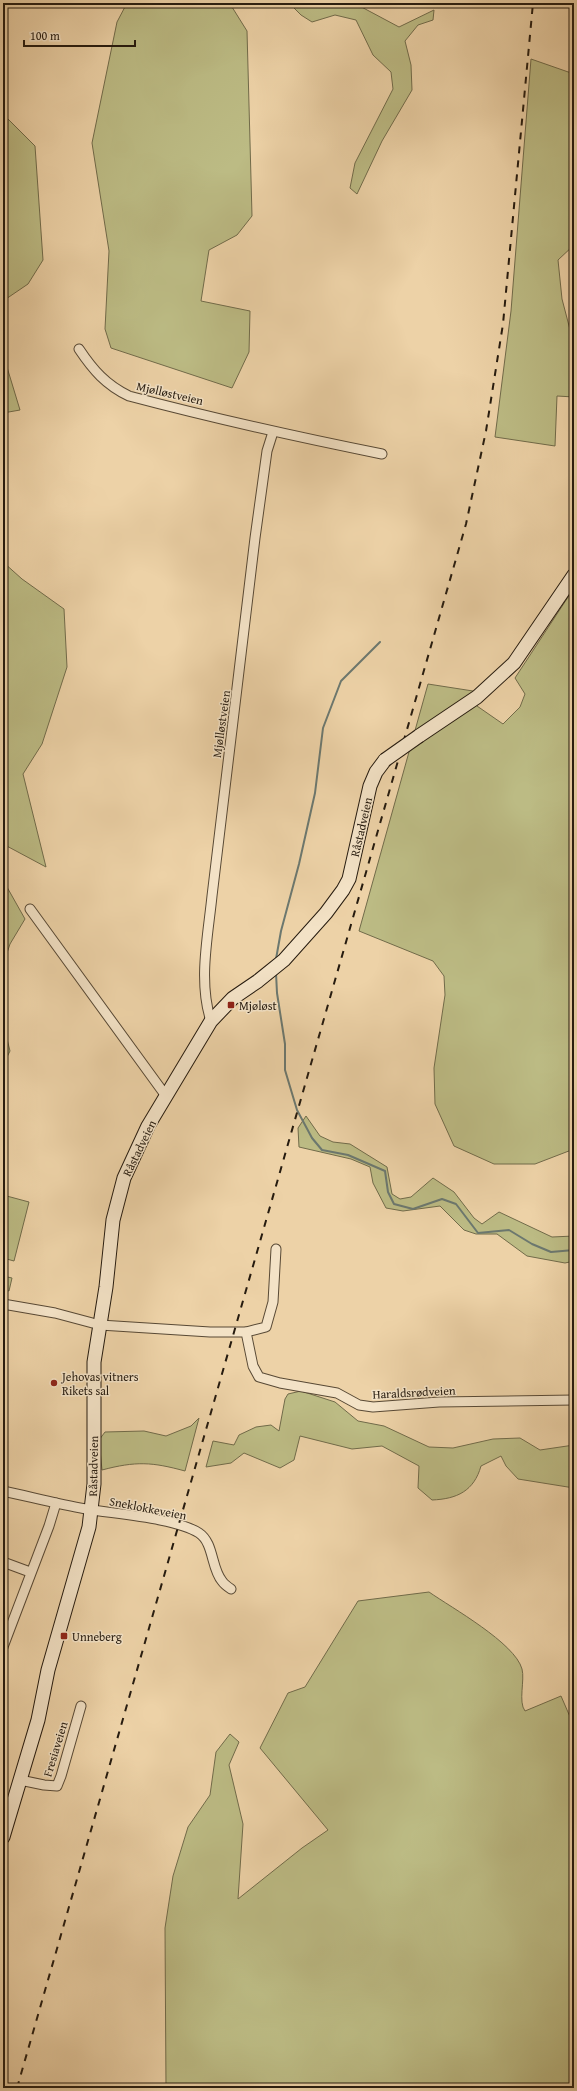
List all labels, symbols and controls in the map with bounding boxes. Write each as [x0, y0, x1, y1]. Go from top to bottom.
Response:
scale bar [24, 22, 135, 48]
text: 100 m [30, 27, 60, 44]
street label: Mjølløstveien [135, 377, 205, 409]
street label: Mjølløstveien [208, 689, 234, 759]
street label: Råstadveien [346, 795, 376, 858]
place label: Mjøløst [239, 997, 277, 1014]
marker: Mjøløst [226, 1000, 236, 1010]
street label: Råstadveien [118, 1117, 160, 1179]
place label: Jehovas vitners Rikets sal [60, 1368, 139, 1399]
marker: Jehovas vitners Rikets sal [49, 1378, 59, 1388]
street label: Haraldsrødveien [372, 1381, 456, 1403]
street label: Råstadveien [84, 1435, 102, 1497]
street label: Sneklokkeveien [108, 1492, 188, 1524]
place label: Unneberg [72, 1628, 122, 1645]
marker: Unneberg [59, 1631, 69, 1641]
street label: Fresiaveien [39, 1719, 72, 1779]

